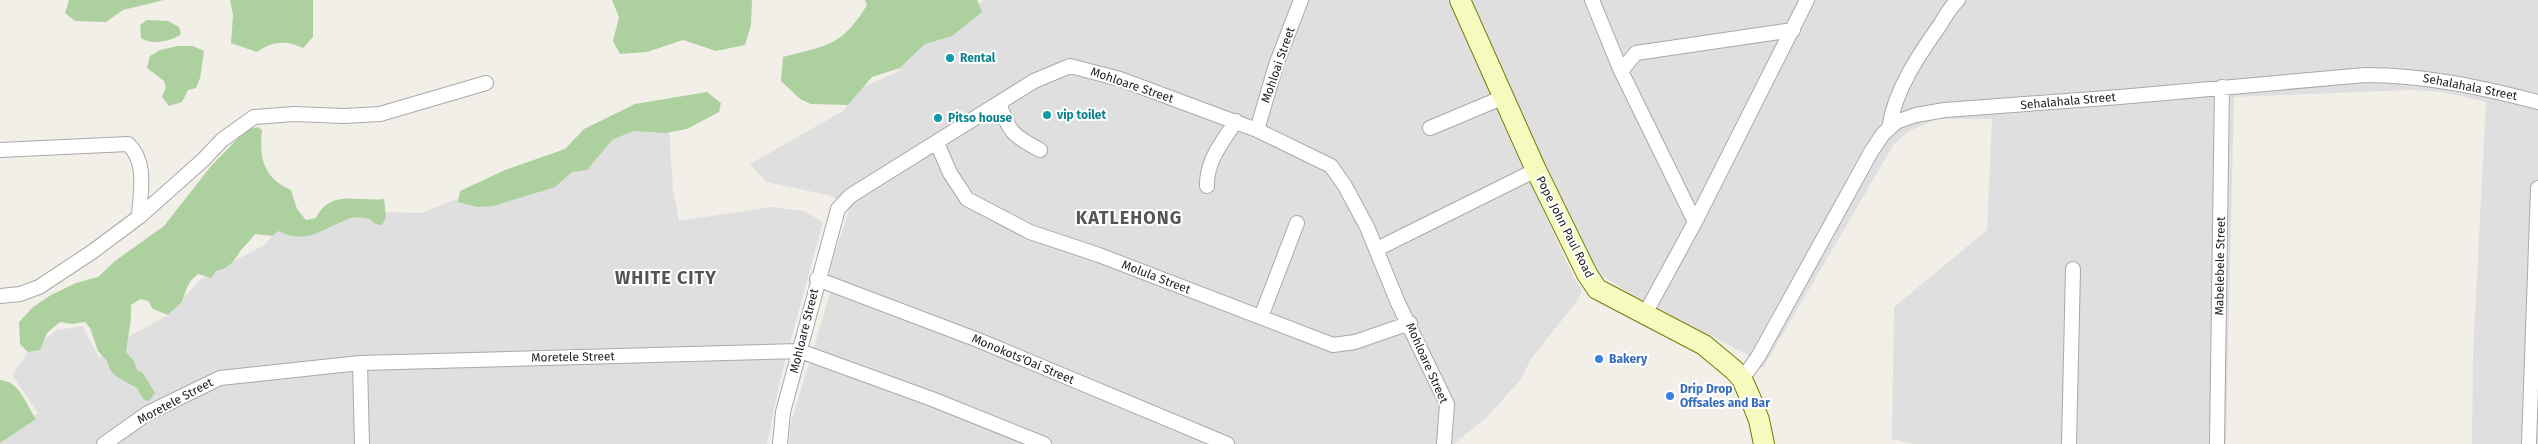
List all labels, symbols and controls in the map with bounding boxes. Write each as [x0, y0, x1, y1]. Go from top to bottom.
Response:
street label: Mohloai Street [1258, 25, 1298, 105]
place label: Rental [960, 51, 996, 65]
marker: Rental [944, 52, 956, 64]
street label: Mohloare Street [1089, 64, 1176, 106]
street label: Sehalahala Street [2422, 71, 2519, 103]
street label: Sehalahala Street [2020, 90, 2117, 112]
place label: vip toilet [1056, 108, 1106, 122]
marker: vip toilet [1041, 109, 1053, 121]
place label: Pitso house [948, 111, 1012, 125]
marker: Pitso house [932, 112, 944, 124]
street label: Pope John Paul Road [1533, 174, 1597, 280]
district label: KATLEHONG [1076, 207, 1182, 229]
street label: Mabelebele Street [2212, 216, 2228, 316]
street label: Molula Street [1120, 257, 1193, 297]
district label: WHITE CITY [615, 267, 717, 289]
street label: Mohloare Street [787, 287, 821, 375]
street label: Mohloare Street [1403, 321, 1451, 406]
street label: Monokots'Oai Street [970, 331, 1077, 387]
street label: Moretele Street [531, 349, 616, 365]
place label: Bakery [1609, 352, 1648, 366]
marker: Bakery [1593, 353, 1605, 365]
street label: Moretele Street [135, 375, 216, 427]
place label: Drip Drop Offsales and Bar [1680, 382, 1770, 410]
marker: Drip Drop Offsales and Bar [1664, 390, 1676, 402]

